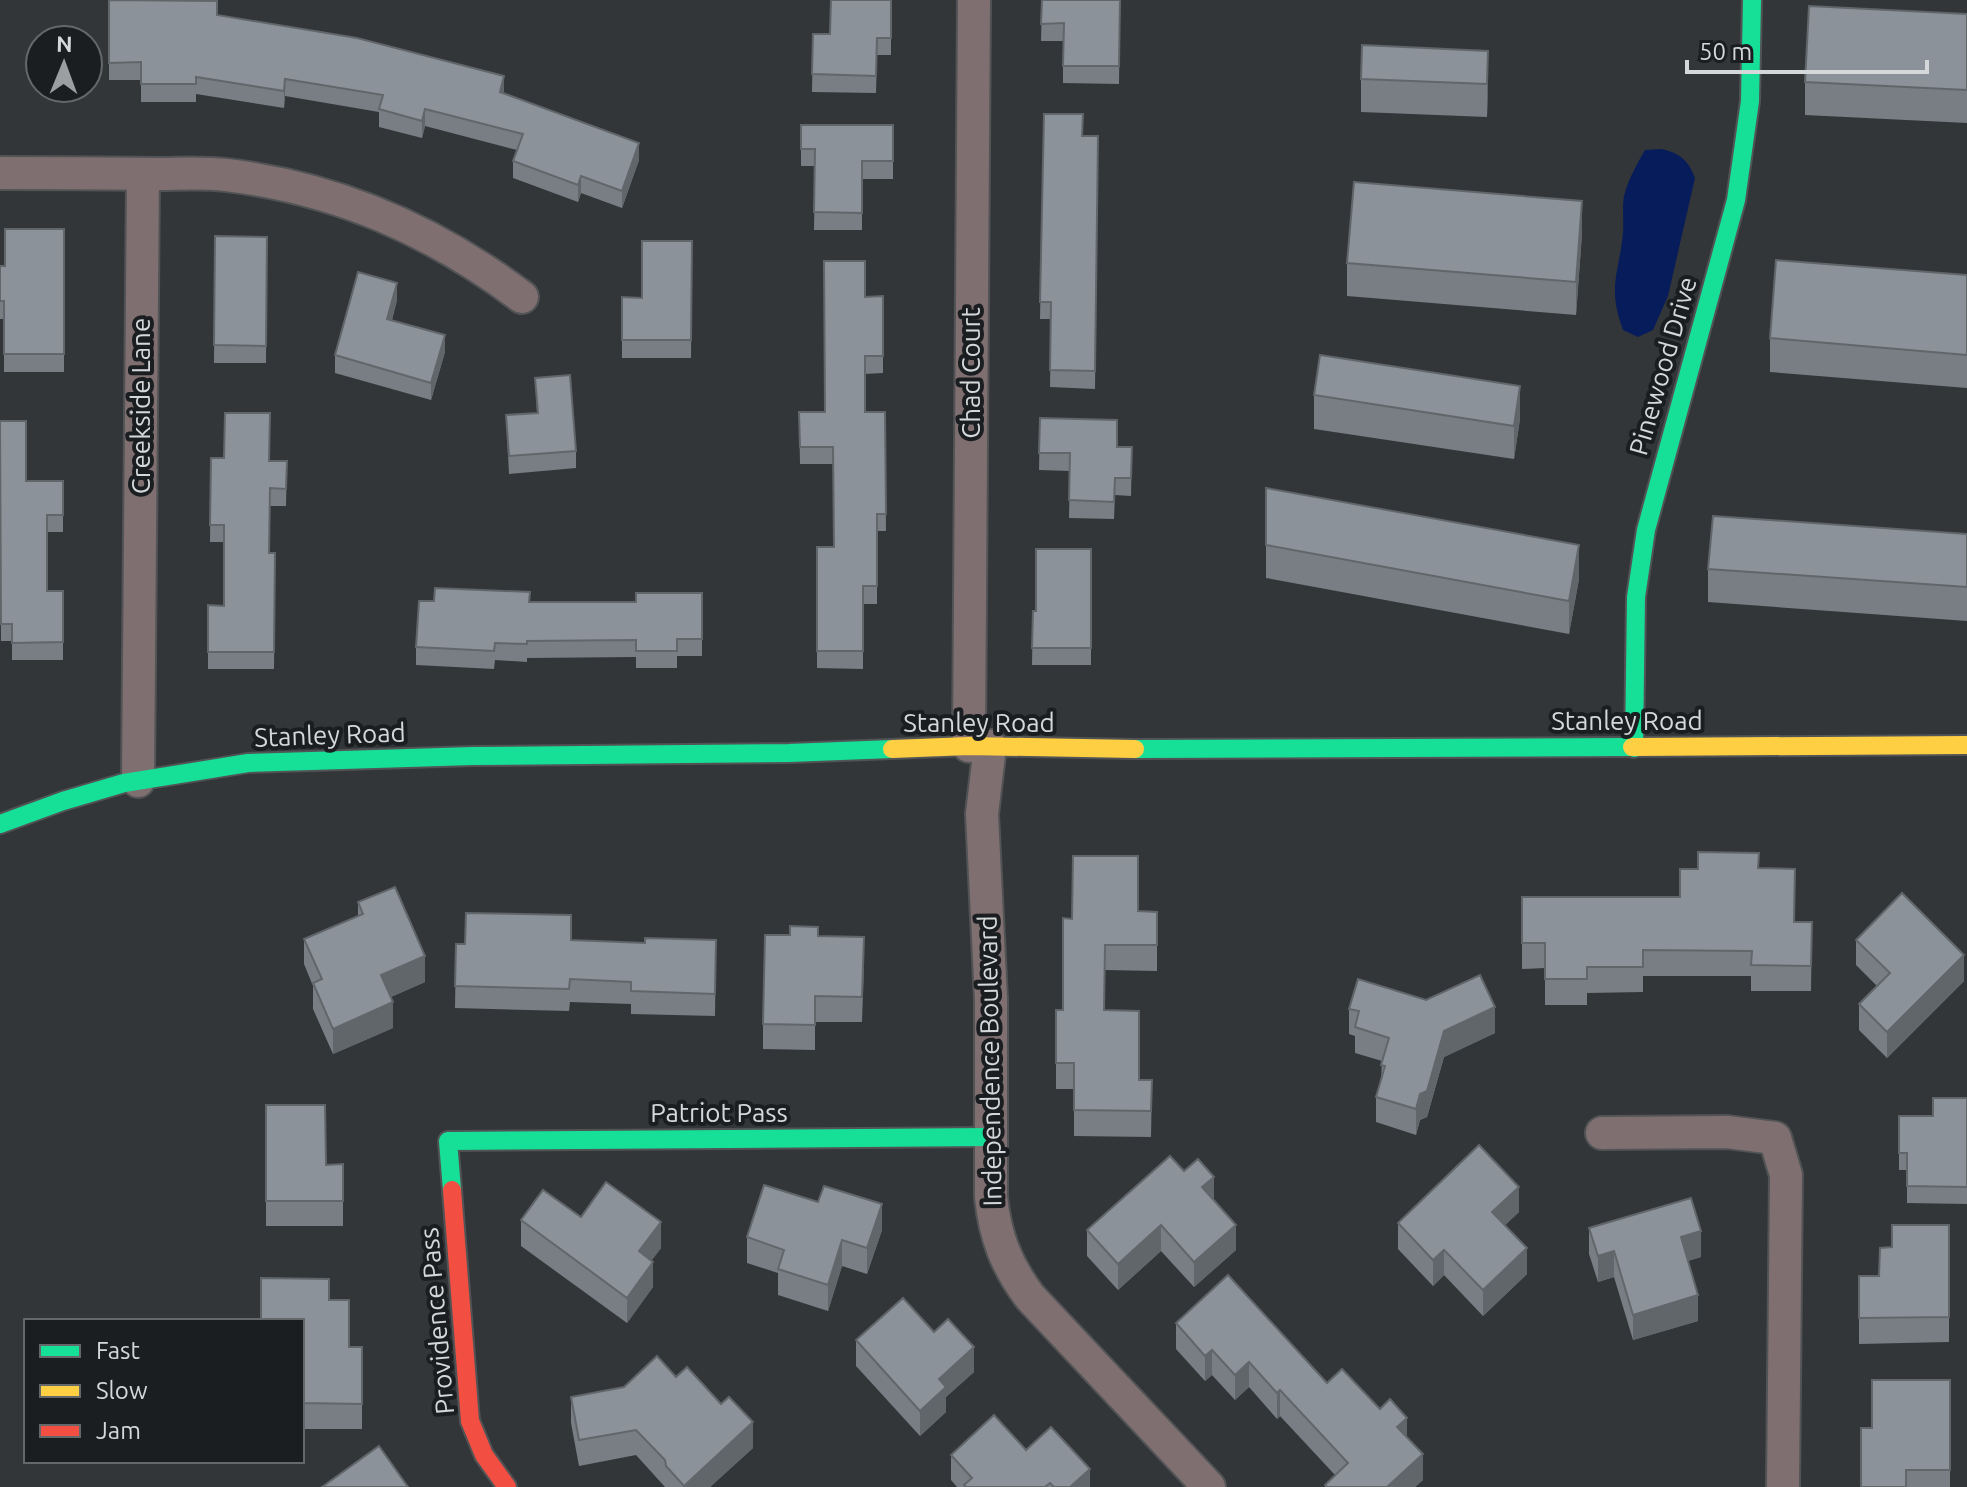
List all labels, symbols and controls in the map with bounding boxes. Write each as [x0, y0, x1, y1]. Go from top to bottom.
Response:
north arrow [24, 24, 104, 104]
scale bar [1687, 24, 1927, 74]
text: N [56, 31, 73, 56]
text: 50 m [1699, 38, 1752, 65]
street label: Pinewood Drive [1623, 273, 1702, 458]
street label: Chad Court [956, 307, 985, 439]
street label: Creekside Lane [126, 318, 155, 494]
street label: Stanley Road [1551, 706, 1703, 735]
street label: Stanley Road [903, 708, 1055, 737]
street label: Stanley Road [254, 717, 406, 752]
street label: Independence Boulevard [972, 915, 1007, 1207]
street label: Patriot Pass [650, 1098, 788, 1127]
street label: Providence Pass [414, 1226, 459, 1416]
legend [24, 1319, 304, 1463]
text: Fast [96, 1337, 140, 1364]
text: Slow [96, 1377, 148, 1404]
text: Jam [96, 1417, 141, 1444]

